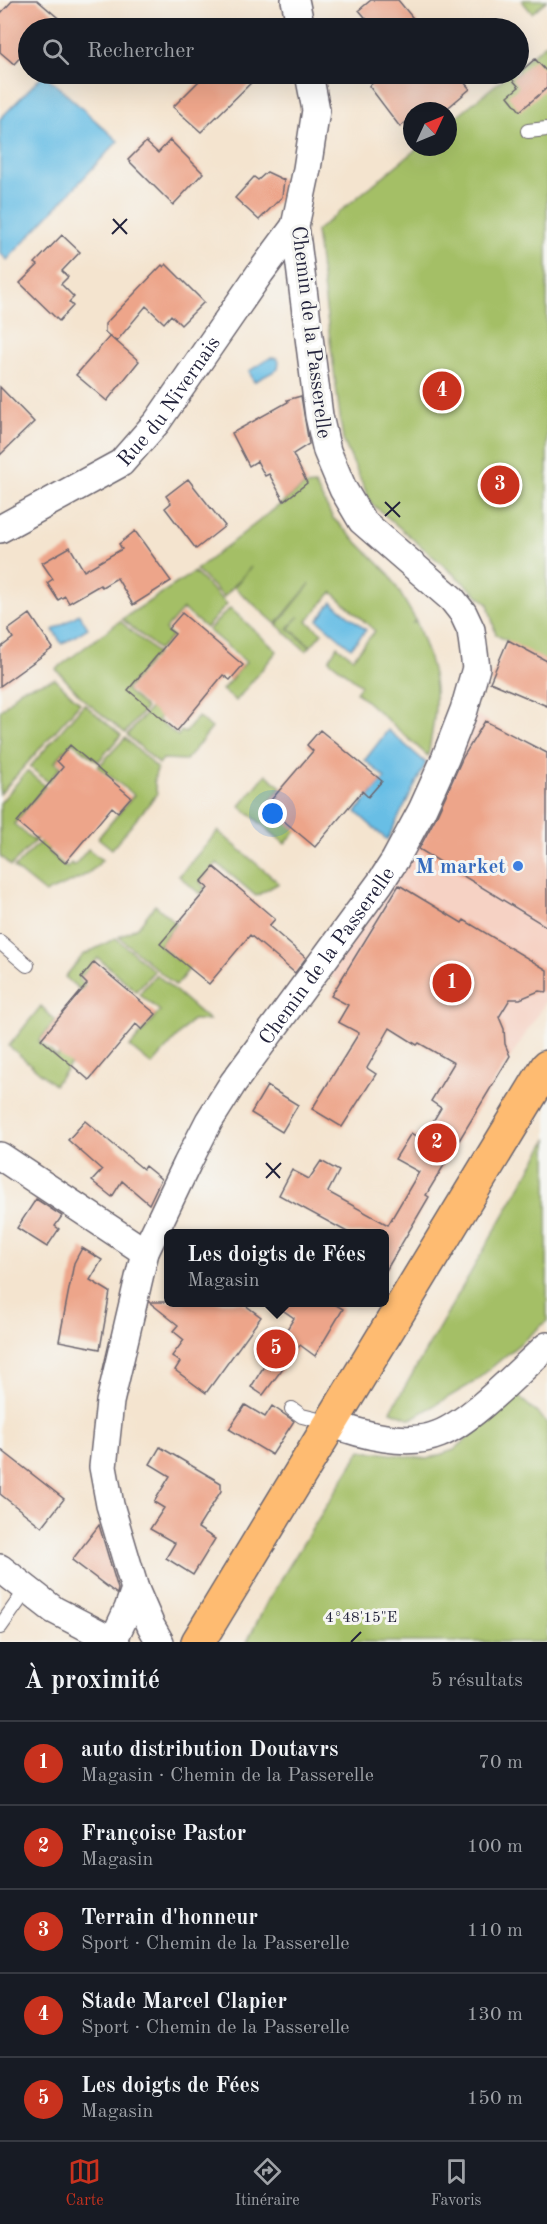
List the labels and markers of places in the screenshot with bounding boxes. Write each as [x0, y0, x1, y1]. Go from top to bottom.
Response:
pin: 4 [422, 368, 462, 414]
pin: 3 [480, 462, 520, 508]
place label: M market [416, 857, 506, 878]
marker: M market [511, 859, 525, 873]
pin: 1 [432, 960, 472, 1006]
pin: 2 [418, 1120, 456, 1166]
pin: 5 [256, 1326, 296, 1372]

